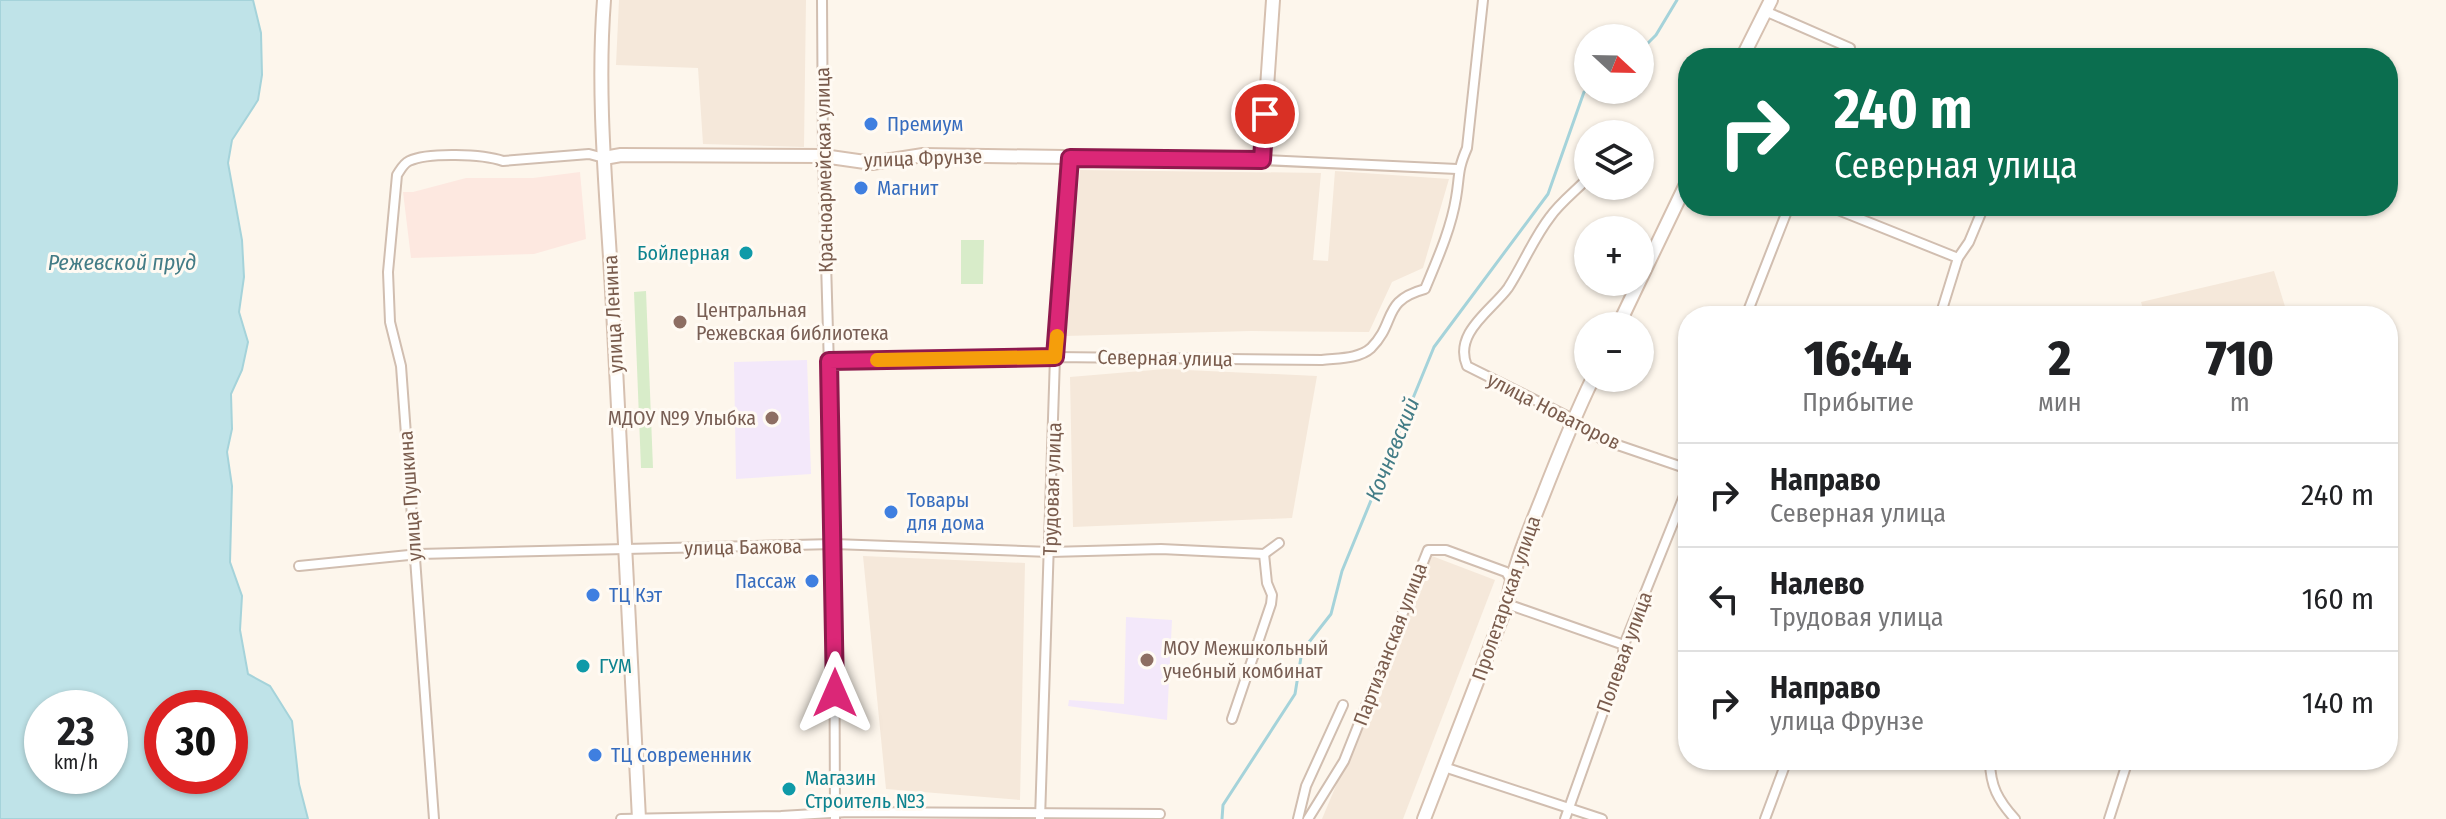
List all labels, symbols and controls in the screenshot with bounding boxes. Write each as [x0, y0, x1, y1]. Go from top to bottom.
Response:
north arrow [1574, 24, 1654, 104]
map controls [1574, 24, 1654, 392]
street label: Красноармейская улица [810, 67, 838, 273]
text: 240 m [1834, 76, 1973, 143]
pin [1231, 80, 1299, 148]
icon: right [1702, 80, 1806, 184]
icon: arrive [1243, 92, 1287, 136]
place label: Премиум [887, 112, 963, 136]
marker: Премиум [862, 115, 880, 133]
button: layers [1574, 120, 1654, 200]
street label: улица Фрунзе [863, 144, 983, 172]
text: Северная улица [1834, 144, 2078, 188]
place label: Магнит [877, 176, 939, 200]
marker: Магнит [852, 179, 870, 197]
button: + [1574, 216, 1654, 296]
place label: Бойлерная [637, 241, 730, 265]
marker: Бойлерная [737, 244, 755, 262]
water label: Режевской пруд [48, 249, 196, 276]
street label: улица Ленина [598, 254, 628, 374]
place label: Центральная Режевская библиотека [696, 298, 889, 345]
button: − [1574, 312, 1654, 392]
marker: Центральная Режевская библиотека [671, 313, 689, 331]
text: 16:44 [1804, 330, 1912, 388]
text: 2 [2049, 330, 2071, 388]
text: 710 [2206, 330, 2274, 388]
street label: Северная улица [1097, 345, 1233, 371]
street label: улица Новаторов [1483, 367, 1625, 455]
text: Прибытие [1802, 387, 1914, 418]
text: мин [2038, 387, 2082, 418]
text: m [2230, 387, 2250, 418]
water label: Кочневский [1359, 393, 1425, 505]
place label: МДОУ №9 Улыбка [608, 406, 756, 430]
marker: МДОУ №9 Улыбка [763, 409, 781, 427]
street label: Трудовая улица [1038, 422, 1066, 556]
street label: улица Пушкина [393, 430, 427, 562]
text: Направо [1770, 462, 1881, 498]
icon: right [1702, 473, 1746, 517]
text: 240 m [2301, 477, 2374, 513]
place label: Товары для дома [907, 488, 985, 535]
text: Северная улица [1770, 498, 1946, 529]
marker: Товары для дома [882, 503, 900, 521]
street label: Пролетарская улица [1467, 512, 1545, 684]
street label: улица Бажова [684, 534, 802, 560]
street label: Партизанская улица [1348, 559, 1432, 729]
text: Налево [1770, 566, 1865, 602]
place label: Пассаж [735, 569, 796, 593]
marker: Пассаж [803, 572, 821, 590]
icon: left [1702, 577, 1746, 621]
text: 160 m [2302, 581, 2374, 617]
place label: ТЦ Кэт [609, 583, 663, 607]
marker: ТЦ Кэт [584, 586, 602, 604]
street label: Полевая улица [1591, 588, 1657, 716]
text: Трудовая улица [1770, 602, 1944, 633]
place label: МОУ Межшкольный учебный комбинат [1163, 636, 1329, 683]
position arrow [793, 651, 877, 735]
marker: МОУ Межшкольный учебный комбинат [1138, 651, 1156, 669]
place label: ГУМ [599, 654, 632, 678]
marker: ГУМ [574, 657, 592, 675]
text: Направо [1770, 670, 1881, 706]
icon: right [1702, 681, 1746, 725]
text: 140 m [2302, 685, 2374, 721]
speed limit sign: 30 [144, 690, 248, 794]
text: улица Фрунзе [1770, 706, 1924, 737]
text: 23 [57, 708, 95, 756]
place label: ТЦ Современник [611, 743, 752, 767]
marker: ТЦ Современник [586, 746, 604, 764]
text: km/h [54, 750, 98, 774]
place label: Магазин Строитель №3 [805, 766, 925, 813]
marker: Магазин Строитель №3 [780, 780, 798, 798]

